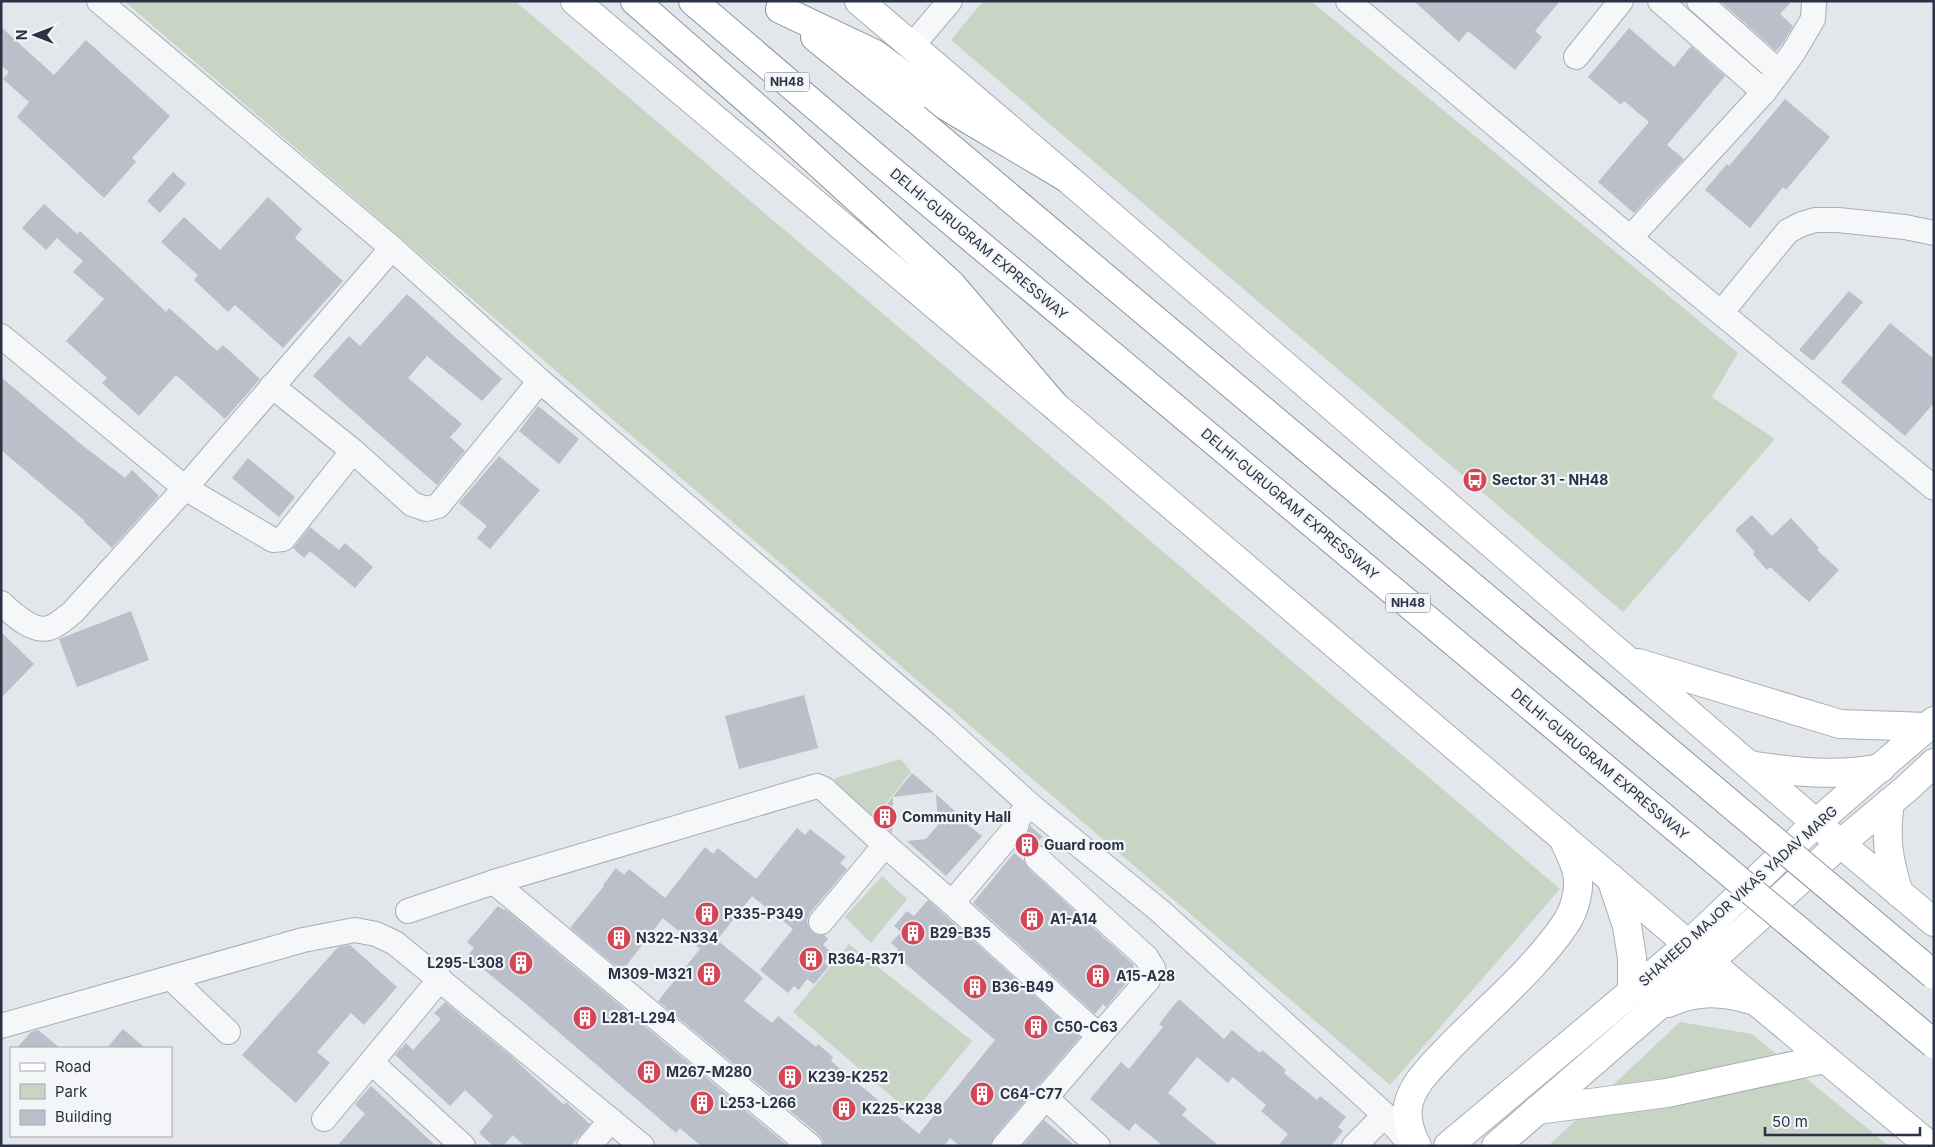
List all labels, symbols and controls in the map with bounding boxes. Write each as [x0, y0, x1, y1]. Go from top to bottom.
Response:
north arrow [10, 10, 60, 60]
text: N [13, 30, 30, 40]
road number: NH48 [764, 72, 810, 91]
street label: DELHI-GURUGRAM EXPRESSWAY [887, 164, 1072, 323]
street label: DELHI-GURUGRAM EXPRESSWAY [1198, 424, 1383, 583]
bus stop icon: Sector 31 - NH48 [1462, 467, 1488, 493]
place label: Sector 31 - NH48 [1492, 471, 1608, 488]
road number: NH48 [1386, 594, 1430, 612]
street label: DELHI-GURUGRAM EXPRESSWAY [1508, 684, 1693, 843]
street label: SHAHEED MAJOR VIKAS YADAV MARG [1635, 802, 1841, 989]
building icon: Community Hall [872, 804, 898, 830]
place label: Community Hall [902, 808, 1011, 825]
building icon: Guard room [1014, 832, 1040, 858]
place label: Guard room [1044, 836, 1124, 853]
building icon: P335-P349 [694, 901, 720, 927]
place label: P335-P349 [724, 905, 803, 922]
building icon: A1-A14 [1019, 906, 1045, 932]
place label: A1-A14 [1050, 910, 1097, 927]
building icon: B29-B35 [900, 920, 926, 946]
place label: B29-B35 [930, 924, 991, 941]
building icon: N322-N334 [606, 925, 632, 951]
place label: N322-N334 [636, 929, 718, 946]
building icon: R364-R371 [798, 946, 824, 972]
building icon: L295-L308 [508, 950, 534, 976]
place label: R364-R371 [828, 950, 904, 967]
place label: L295-L308 [427, 954, 504, 971]
building icon: M309-M321 [696, 961, 722, 987]
building icon: A15-A28 [1085, 963, 1111, 989]
place label: M309-M321 [608, 965, 692, 982]
place label: A15-A28 [1116, 967, 1175, 984]
building icon: B36-B49 [962, 974, 988, 1000]
place label: B36-B49 [992, 978, 1054, 995]
building icon: L281-L294 [572, 1005, 598, 1031]
place label: L281-L294 [602, 1009, 676, 1026]
building icon: C50-C63 [1023, 1014, 1049, 1040]
place label: C50-C63 [1054, 1018, 1118, 1035]
legend [10, 1047, 172, 1137]
text: Road [55, 1057, 91, 1076]
building icon: M267-M280 [636, 1059, 662, 1085]
place label: M267-M280 [666, 1063, 752, 1080]
building icon: K239-K252 [777, 1064, 803, 1090]
place label: K239-K252 [808, 1068, 888, 1085]
building icon: C64-C77 [969, 1081, 995, 1107]
text: Park [55, 1082, 88, 1101]
place label: C64-C77 [1000, 1085, 1062, 1102]
building icon: L253-L266 [689, 1090, 715, 1116]
place label: L253-L266 [720, 1094, 796, 1111]
building icon: K225-K238 [831, 1096, 857, 1122]
place label: K225-K238 [862, 1100, 942, 1117]
scale bar [1765, 1104, 1920, 1136]
text: Building [55, 1107, 112, 1126]
text: 50 m [1772, 1112, 1808, 1131]

